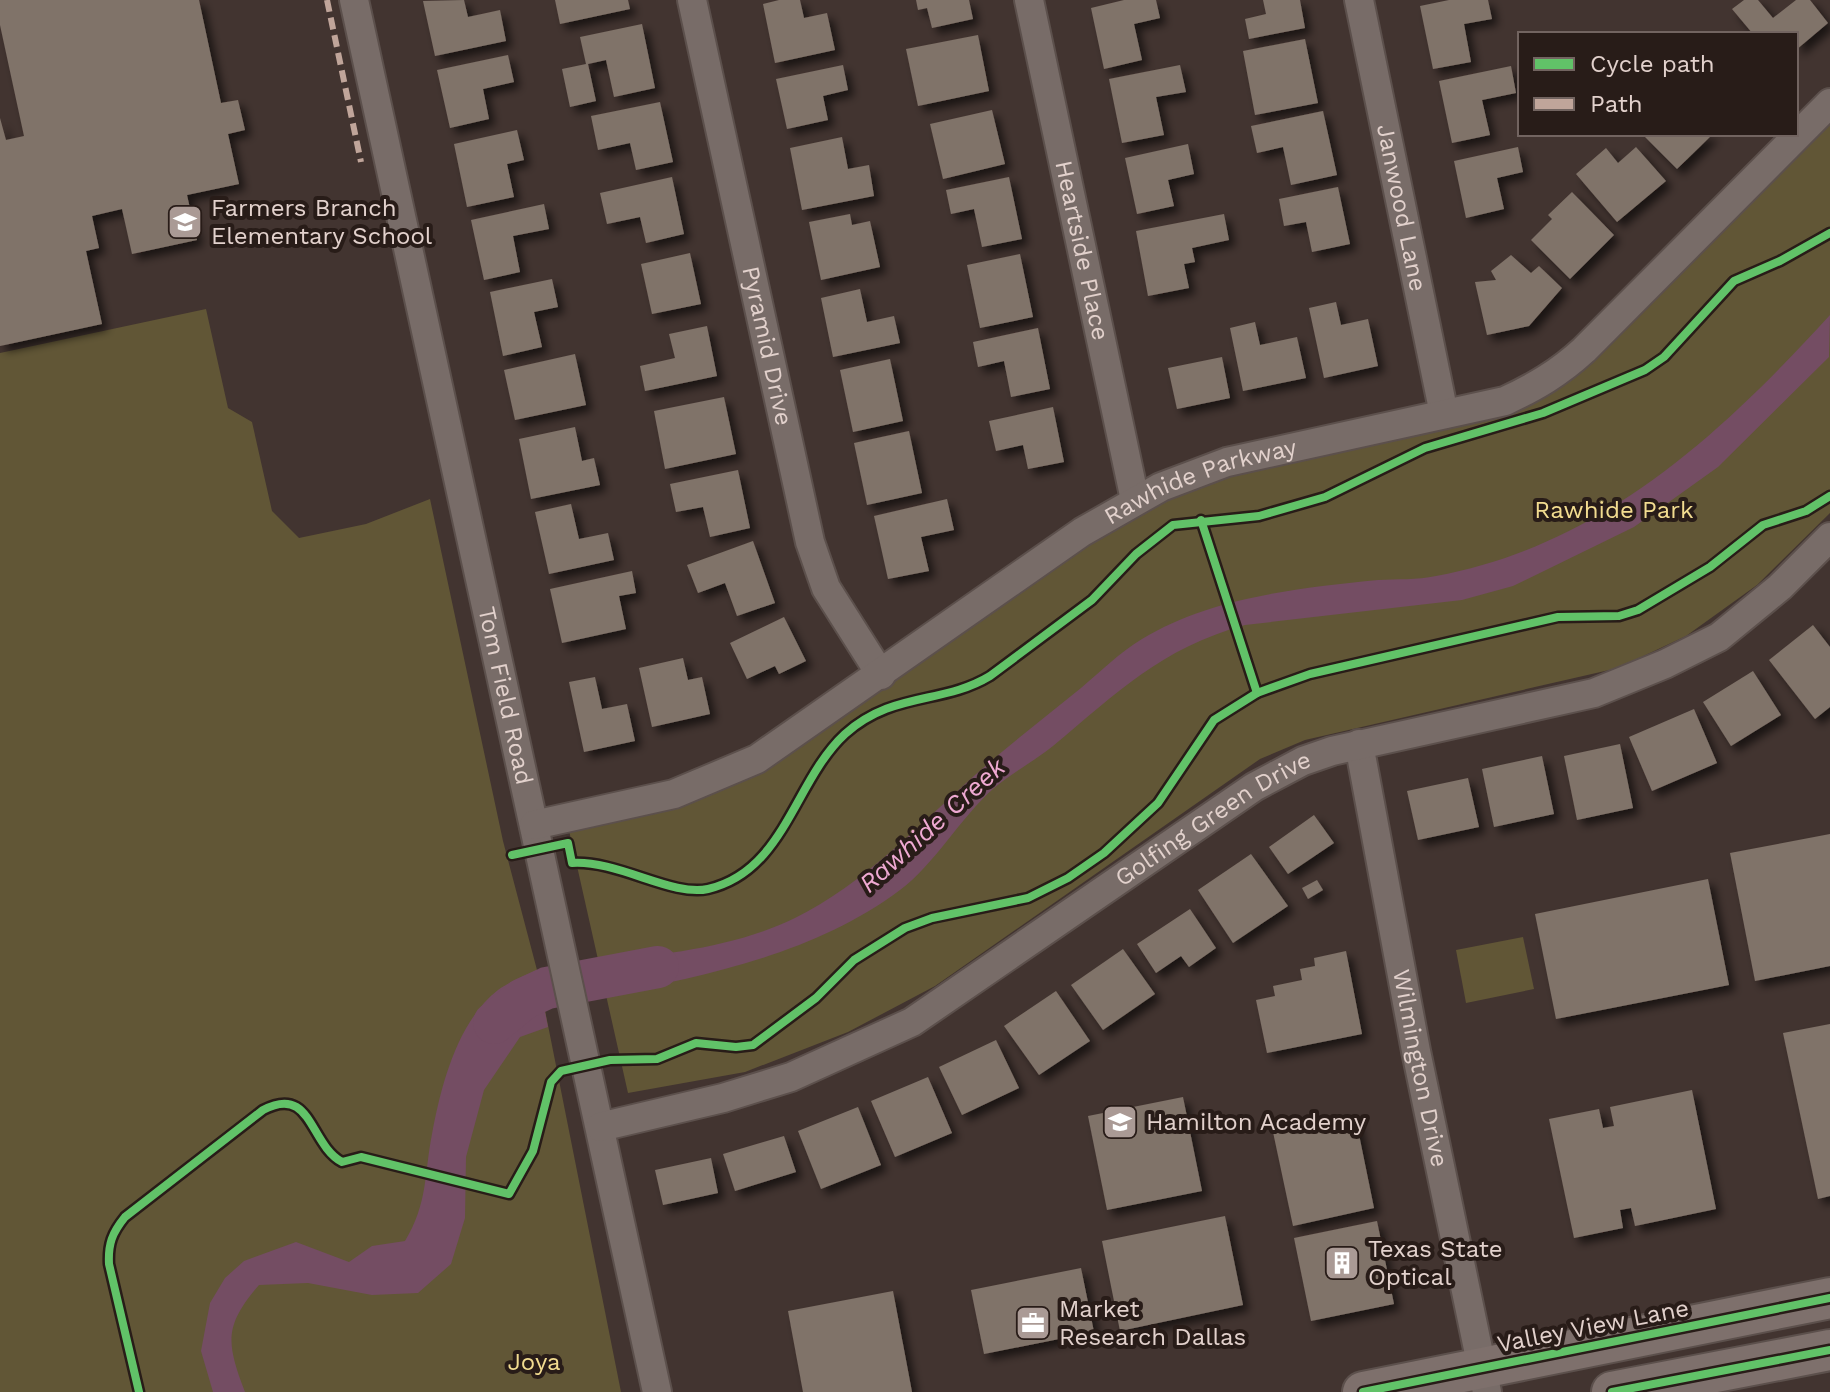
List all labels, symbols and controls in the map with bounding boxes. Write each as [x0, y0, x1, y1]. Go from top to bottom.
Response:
legend [1518, 32, 1798, 136]
text: Cycle path [1590, 50, 1715, 78]
text: Path [1590, 90, 1643, 118]
street label: Janwood Lane [1371, 122, 1432, 294]
street label: Heartside Place [1049, 158, 1115, 343]
place label: Farmers Branch Elementary School [211, 194, 433, 250]
school or university icon: Farmers Branch Elementary School [166, 203, 204, 241]
street label: Pyramid Drive [736, 264, 798, 428]
street label: Rawhide Parkway [1099, 433, 1300, 530]
park label: Rawhide Park [1534, 496, 1694, 524]
street label: Tom Field Road [472, 604, 538, 787]
street label: Golfing Green Drive [1110, 745, 1314, 892]
water label: Rawhide Creek [853, 751, 1012, 898]
street label: Wilmington Drive [1387, 967, 1454, 1170]
school or university icon: Hamilton Academy [1101, 1103, 1139, 1141]
place label: Hamilton Academy [1146, 1108, 1367, 1136]
place label: Texas State Optical [1368, 1235, 1503, 1291]
building icon: Texas State Optical [1323, 1244, 1361, 1282]
street label: Valley View Lane [1495, 1294, 1691, 1358]
place label: Market Research Dallas [1059, 1295, 1246, 1351]
office icon: Market Research Dallas [1014, 1304, 1052, 1342]
park label: Joya [507, 1348, 561, 1376]

